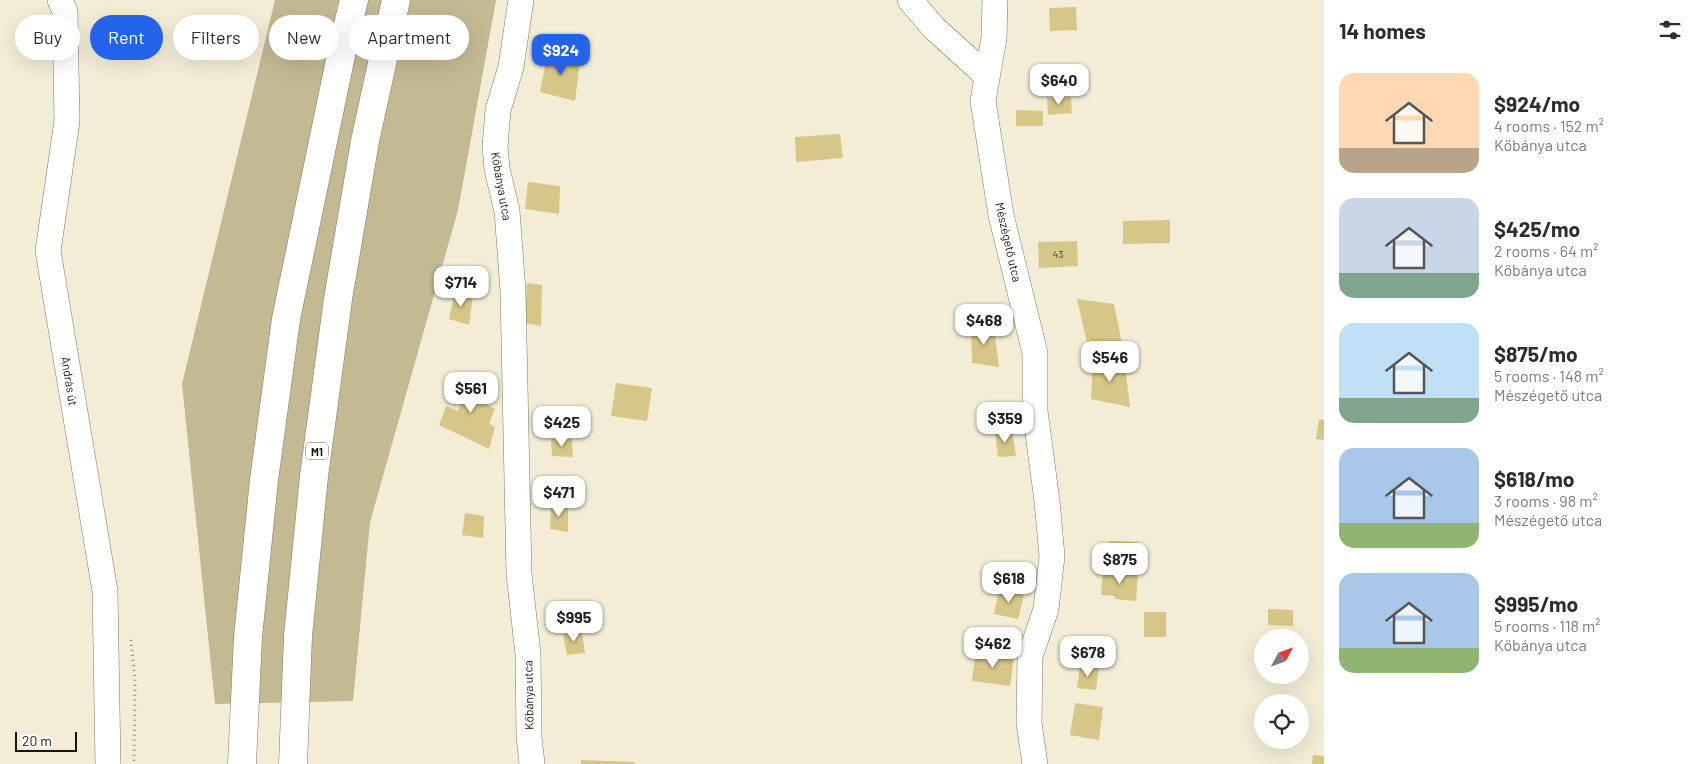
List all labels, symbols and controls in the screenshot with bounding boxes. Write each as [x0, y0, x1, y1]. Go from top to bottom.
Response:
chip: Buy [15, 15, 80, 60]
chip: Rent [90, 15, 163, 60]
chip: Filters [173, 15, 259, 60]
chip: New [269, 15, 339, 60]
chip: Apartment [349, 15, 469, 60]
icon: filters [1656, 16, 1684, 44]
text: 14 homes [1339, 18, 1426, 43]
pin: $924 [531, 34, 591, 76]
text: $924 [543, 40, 579, 59]
pin: $640 [1029, 64, 1089, 106]
text: $640 [1041, 70, 1077, 89]
text: $924/mo [1494, 91, 1580, 116]
icon: home [1379, 93, 1439, 153]
text: 4 rooms · 152 m² [1494, 116, 1604, 135]
text: Kőbánya utca [1494, 135, 1587, 154]
street label: Kőbánya utca [489, 151, 515, 221]
street label: Mészégető utca [993, 201, 1025, 283]
text: $425/mo [1494, 216, 1580, 241]
icon: home [1379, 218, 1439, 278]
text: 2 rooms · 64 m² [1494, 241, 1598, 260]
house number: 43 [1053, 248, 1063, 260]
text: Kőbánya utca [1494, 260, 1587, 279]
pin: $714 [431, 266, 491, 308]
text: $714 [445, 272, 477, 291]
pin: $468 [954, 304, 1014, 346]
text: $468 [966, 310, 1002, 329]
pin: $546 [1080, 340, 1140, 383]
text: $875/mo [1494, 341, 1578, 366]
icon: home [1379, 343, 1439, 403]
text: $546 [1092, 347, 1128, 366]
street label: András út [59, 355, 81, 407]
text: 5 rooms · 148 m² [1494, 366, 1604, 385]
pin: $561 [441, 372, 501, 414]
text: $561 [455, 378, 487, 397]
text: Mészégető utca [1494, 385, 1602, 404]
pin: $359 [975, 402, 1035, 444]
pin: $425 [532, 406, 592, 448]
text: $359 [988, 408, 1022, 427]
text: $425 [544, 412, 580, 431]
road number: M1 [306, 442, 328, 460]
text: $618/mo [1494, 466, 1574, 491]
icon: home [1379, 468, 1439, 528]
pin: $471 [529, 476, 589, 518]
text: $471 [543, 482, 575, 501]
text: 3 rooms · 98 m² [1494, 491, 1598, 510]
text: Mészégető utca [1494, 510, 1602, 529]
pin: $875 [1090, 542, 1150, 585]
text: $875 [1103, 549, 1137, 568]
pin: $618 [979, 562, 1039, 604]
text: $618 [993, 568, 1025, 587]
text: $995/mo [1494, 591, 1578, 616]
icon: home [1379, 593, 1439, 653]
pin: $995 [544, 600, 604, 643]
text: $995 [557, 607, 591, 626]
text: 5 rooms · 118 m² [1494, 616, 1601, 635]
pin: $462 [963, 626, 1023, 669]
north arrow [1254, 629, 1309, 684]
map controls [1254, 629, 1309, 749]
text: $462 [975, 633, 1011, 652]
text: Kőbánya utca [1494, 635, 1587, 654]
pin: $678 [1058, 636, 1118, 678]
text: $678 [1071, 642, 1105, 661]
street label: Kőbánya utca [520, 660, 536, 730]
button: locate [1254, 694, 1309, 749]
scale bar [15, 729, 78, 752]
text: 20 m [22, 732, 52, 749]

